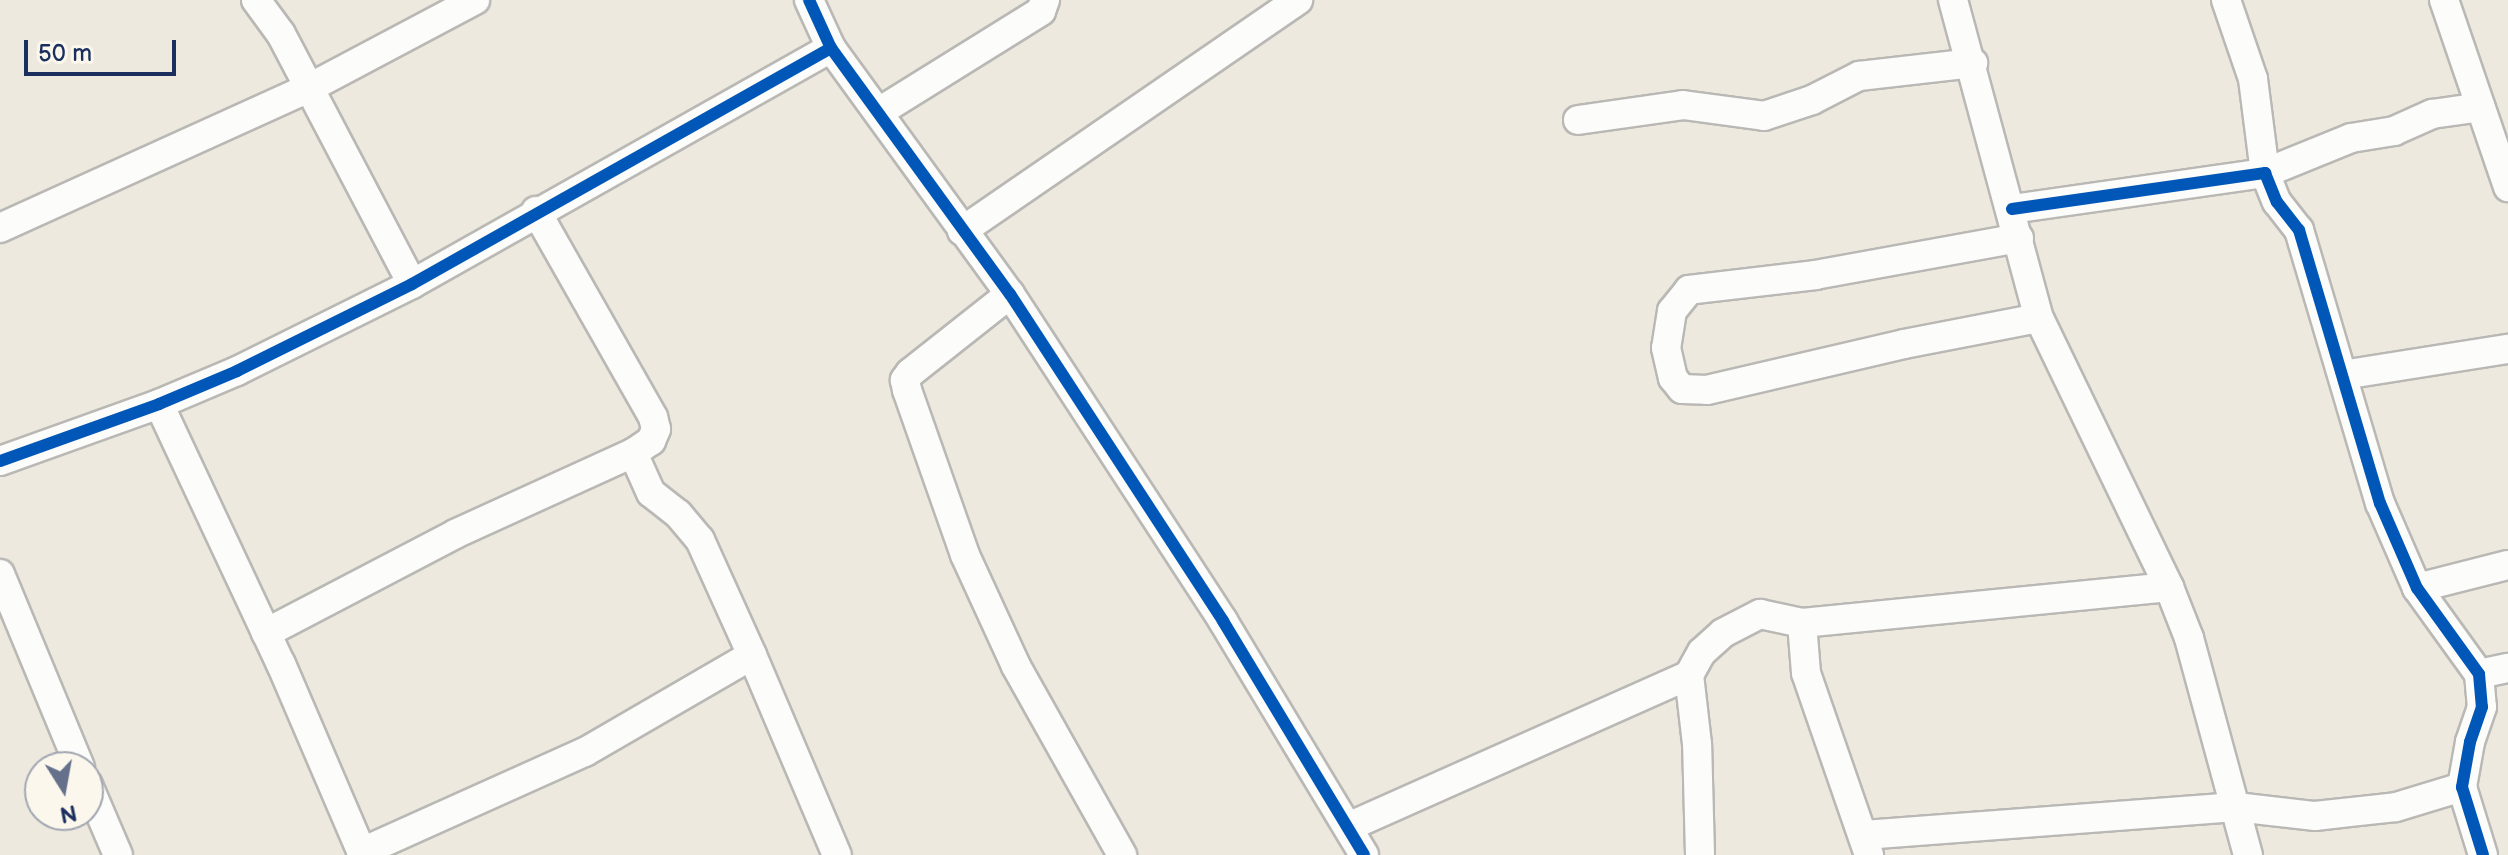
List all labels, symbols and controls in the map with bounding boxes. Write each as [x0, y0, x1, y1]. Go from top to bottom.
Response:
scale bar [28, 24, 180, 74]
text: 50 m [38, 39, 92, 68]
north arrow [24, 751, 104, 831]
text: N [58, 798, 79, 828]

